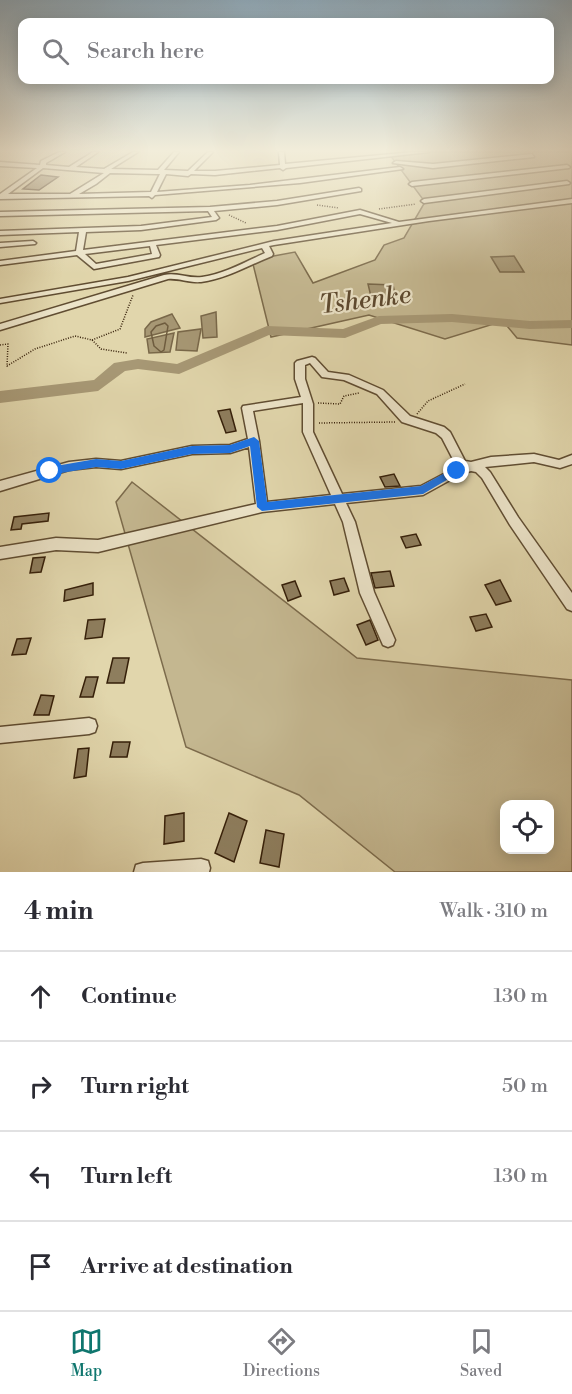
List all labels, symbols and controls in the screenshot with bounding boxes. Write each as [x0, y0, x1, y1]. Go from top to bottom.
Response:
search box [18, 18, 554, 84]
icon: search [39, 35, 72, 68]
text: Search here [87, 38, 204, 65]
water label: Tshenke [317, 279, 413, 321]
route start [36, 457, 62, 483]
route end [443, 457, 469, 483]
map controls [500, 800, 554, 854]
button: locate [500, 800, 554, 854]
text: 4 min [24, 895, 94, 927]
text: Walk · 310 m [440, 899, 548, 924]
icon: ahead [24, 980, 57, 1013]
text: Continue [81, 983, 177, 1010]
text: 130 m [493, 984, 548, 1009]
icon: right [24, 1070, 57, 1103]
text: Turn right [81, 1073, 189, 1100]
text: 50 m [502, 1074, 548, 1099]
icon: left [24, 1160, 57, 1193]
text: Turn left [81, 1163, 172, 1190]
text: 130 m [493, 1164, 548, 1189]
icon: arrive [24, 1250, 57, 1283]
text: Arrive at destination [81, 1253, 293, 1280]
tab: Map [70, 1325, 103, 1381]
tab: Directions [243, 1325, 320, 1381]
tab: Saved [460, 1325, 502, 1381]

